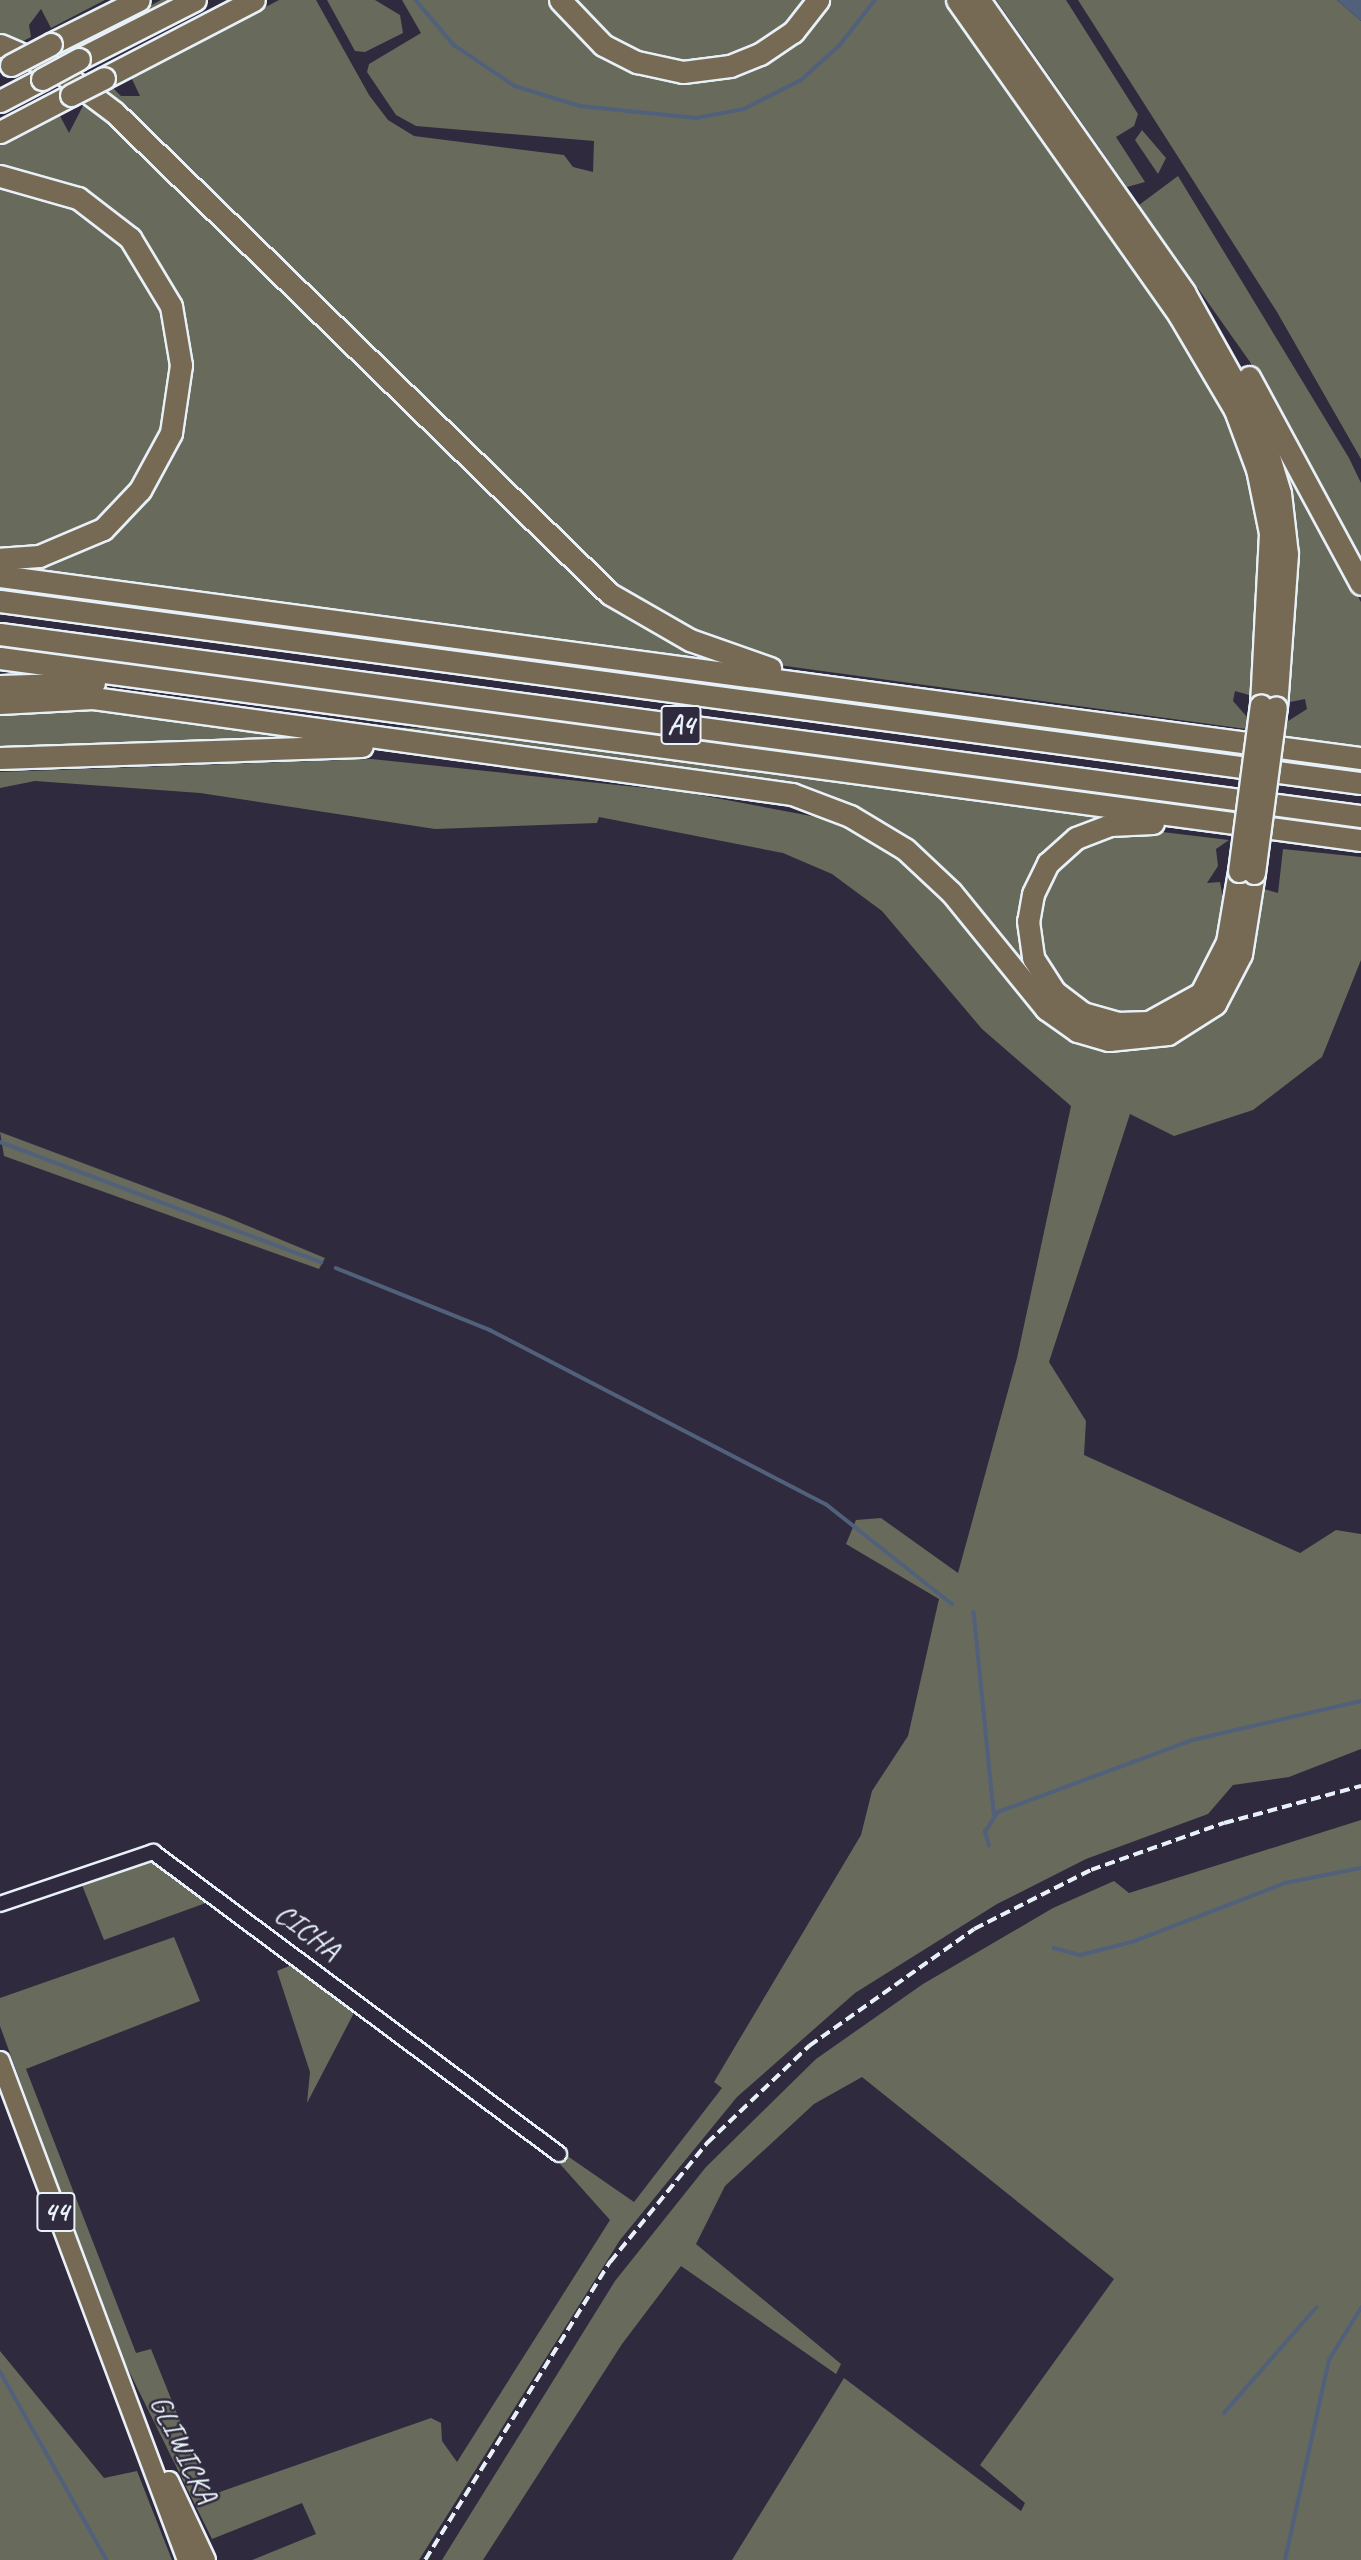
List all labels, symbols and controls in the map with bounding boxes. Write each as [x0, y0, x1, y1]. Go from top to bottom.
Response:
road number: A4 [660, 700, 702, 750]
street label: CICHA [268, 1895, 348, 1967]
road number: 44 [35, 2188, 77, 2236]
street label: GLIWICKA [142, 2389, 226, 2509]

